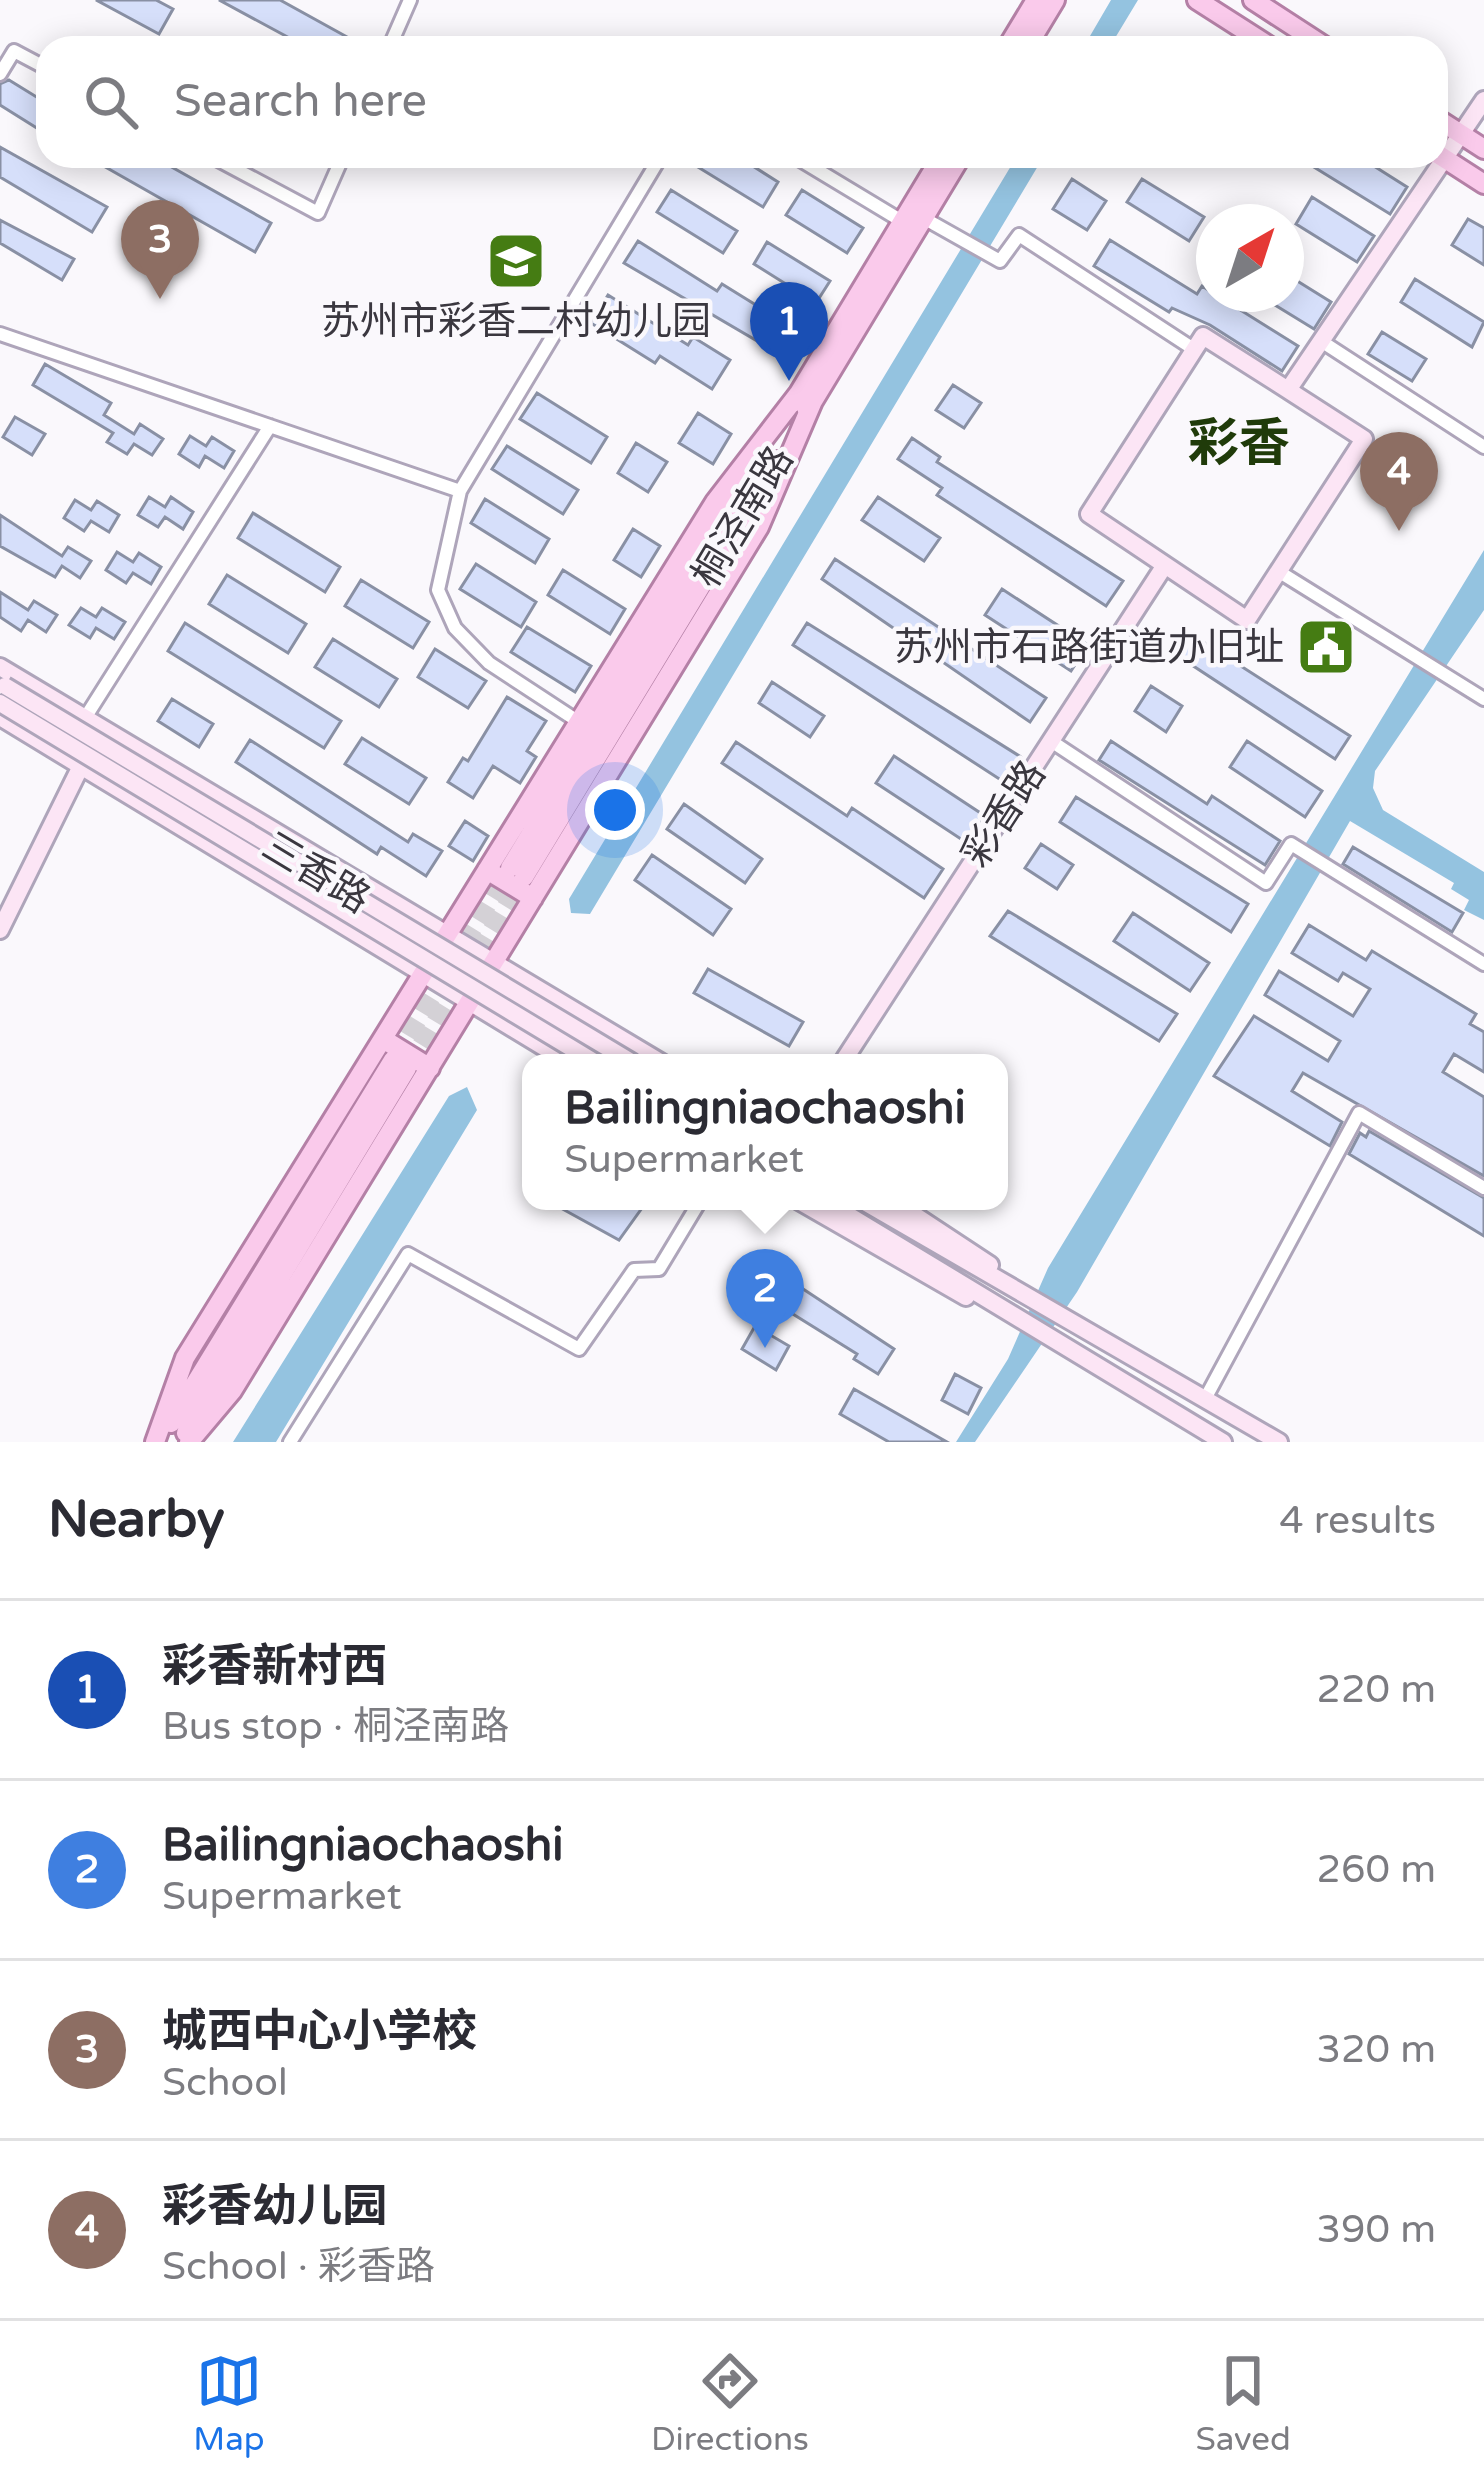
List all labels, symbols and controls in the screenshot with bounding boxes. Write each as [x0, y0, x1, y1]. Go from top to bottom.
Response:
search box [36, 36, 1448, 168]
icon: search [78, 69, 144, 135]
text: Search here [174, 75, 427, 129]
pin: 3 [121, 200, 199, 299]
north arrow [1196, 204, 1304, 312]
school or university icon: 苏州市彩香二村幼儿园 [485, 230, 547, 292]
pin: 1 [750, 282, 828, 381]
place label: 苏州市彩香二村幼儿园 [321, 298, 711, 345]
district label: 彩香 [1188, 413, 1290, 475]
pin: 4 [1360, 432, 1438, 531]
street label: 桐泾南路 [683, 438, 803, 596]
public building icon: 苏州市石路街道办旧址 [1295, 616, 1357, 678]
place label: 苏州市石路街道办旧址 [894, 624, 1284, 671]
street label: 彩香路 [952, 752, 1056, 876]
your location [585, 780, 645, 840]
street label: 三香路 [254, 823, 378, 923]
popup [522, 1054, 1008, 1210]
text: Bailingniaochaoshi [564, 1082, 966, 1136]
text: Supermarket [564, 1136, 804, 1183]
pin: 2 [726, 1249, 804, 1348]
text: Nearby [48, 1489, 225, 1551]
text: 4 results [1279, 1497, 1436, 1544]
text: 彩香新村西 [162, 1640, 387, 1694]
text: 1 [75, 1666, 99, 1713]
text: 220 m [1317, 1666, 1436, 1713]
text: Bus stop · 桐泾南路 [162, 1703, 509, 1750]
text: Bailingniaochaoshi [162, 1819, 563, 1873]
text: 2 [75, 1846, 99, 1893]
text: 260 m [1317, 1846, 1436, 1893]
text: Supermarket [162, 1873, 402, 1920]
text: 城西中心小学校 [162, 2005, 477, 2059]
text: 3 [75, 2026, 99, 2073]
text: 320 m [1317, 2026, 1436, 2073]
text: School [162, 2059, 288, 2106]
text: 彩香幼儿园 [162, 2180, 387, 2234]
text: 4 [75, 2206, 99, 2253]
text: 390 m [1317, 2206, 1436, 2253]
text: School · 彩香路 [162, 2243, 435, 2290]
tab: Map [193, 2348, 265, 2459]
tab: Directions [651, 2348, 809, 2459]
tab: Saved [1195, 2348, 1291, 2459]

